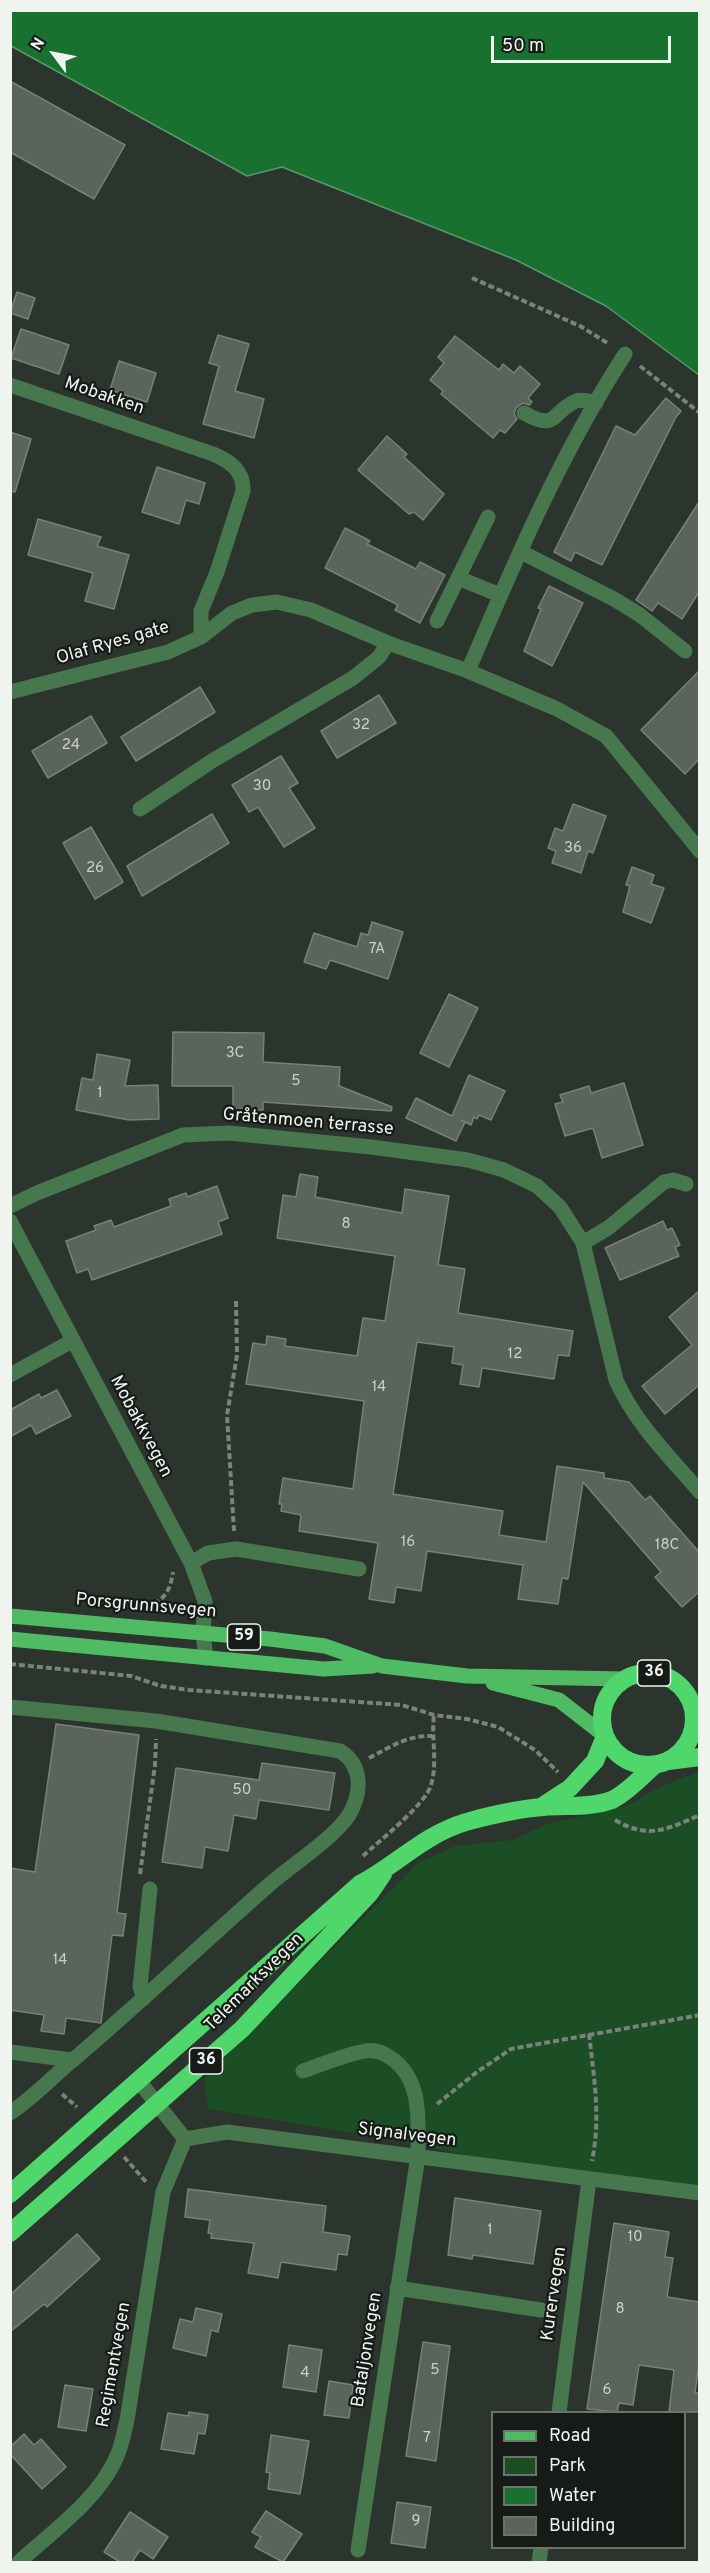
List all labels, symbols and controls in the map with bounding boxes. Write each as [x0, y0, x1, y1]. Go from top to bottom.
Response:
north arrow [24, 24, 84, 84]
scale bar [494, 24, 674, 62]
text: N [27, 34, 50, 55]
text: 50 m [502, 35, 544, 58]
street label: Mobakken [61, 373, 147, 421]
street label: Olaf Ryes gate [54, 618, 172, 670]
house number: 32 [352, 717, 370, 735]
house number: 24 [62, 737, 80, 755]
house number: 30 [253, 778, 271, 796]
house number: 36 [564, 840, 582, 858]
house number: 26 [86, 860, 104, 878]
house number: 7A [369, 941, 385, 959]
house number: 3C [226, 1045, 244, 1063]
house number: 5 [291, 1073, 301, 1091]
house number: 1 [97, 1085, 103, 1103]
street label: Gråtenmoen terrasse [222, 1105, 394, 1141]
house number: 8 [341, 1216, 351, 1234]
house number: 12 [508, 1346, 522, 1364]
street label: Mobakkvegen [104, 1372, 176, 1482]
house number: 14 [372, 1379, 386, 1397]
house number: 16 [401, 1534, 415, 1552]
house number: 18C [655, 1537, 679, 1555]
street label: Porsgrunnsvegen [75, 1590, 217, 1624]
road number: 59 [228, 1624, 260, 1650]
road number: 36 [638, 1660, 670, 1686]
house number: 50 [233, 1782, 251, 1800]
street label: Telemarksvegen [201, 1929, 309, 2037]
house number: 14 [53, 1952, 67, 1970]
road number: 36 [190, 2048, 222, 2074]
street label: Signalvegen [356, 2119, 458, 2153]
house number: 1 [487, 2222, 493, 2240]
house number: 10 [627, 2229, 643, 2247]
street label: Kurervegen [538, 2246, 572, 2342]
street label: Bataljonvegen [348, 2291, 388, 2409]
street label: Regimentvegen [93, 2301, 137, 2429]
house number: 8 [615, 2301, 625, 2319]
house number: 5 [430, 2362, 440, 2380]
house number: 4 [300, 2365, 310, 2383]
house number: 6 [603, 2382, 611, 2400]
legend [491, 2411, 686, 2549]
text: Road [549, 2425, 591, 2448]
house number: 7 [423, 2430, 431, 2448]
text: Park [549, 2455, 586, 2478]
text: Water [549, 2485, 596, 2508]
house number: 9 [412, 2513, 420, 2531]
text: Building [549, 2515, 615, 2538]

